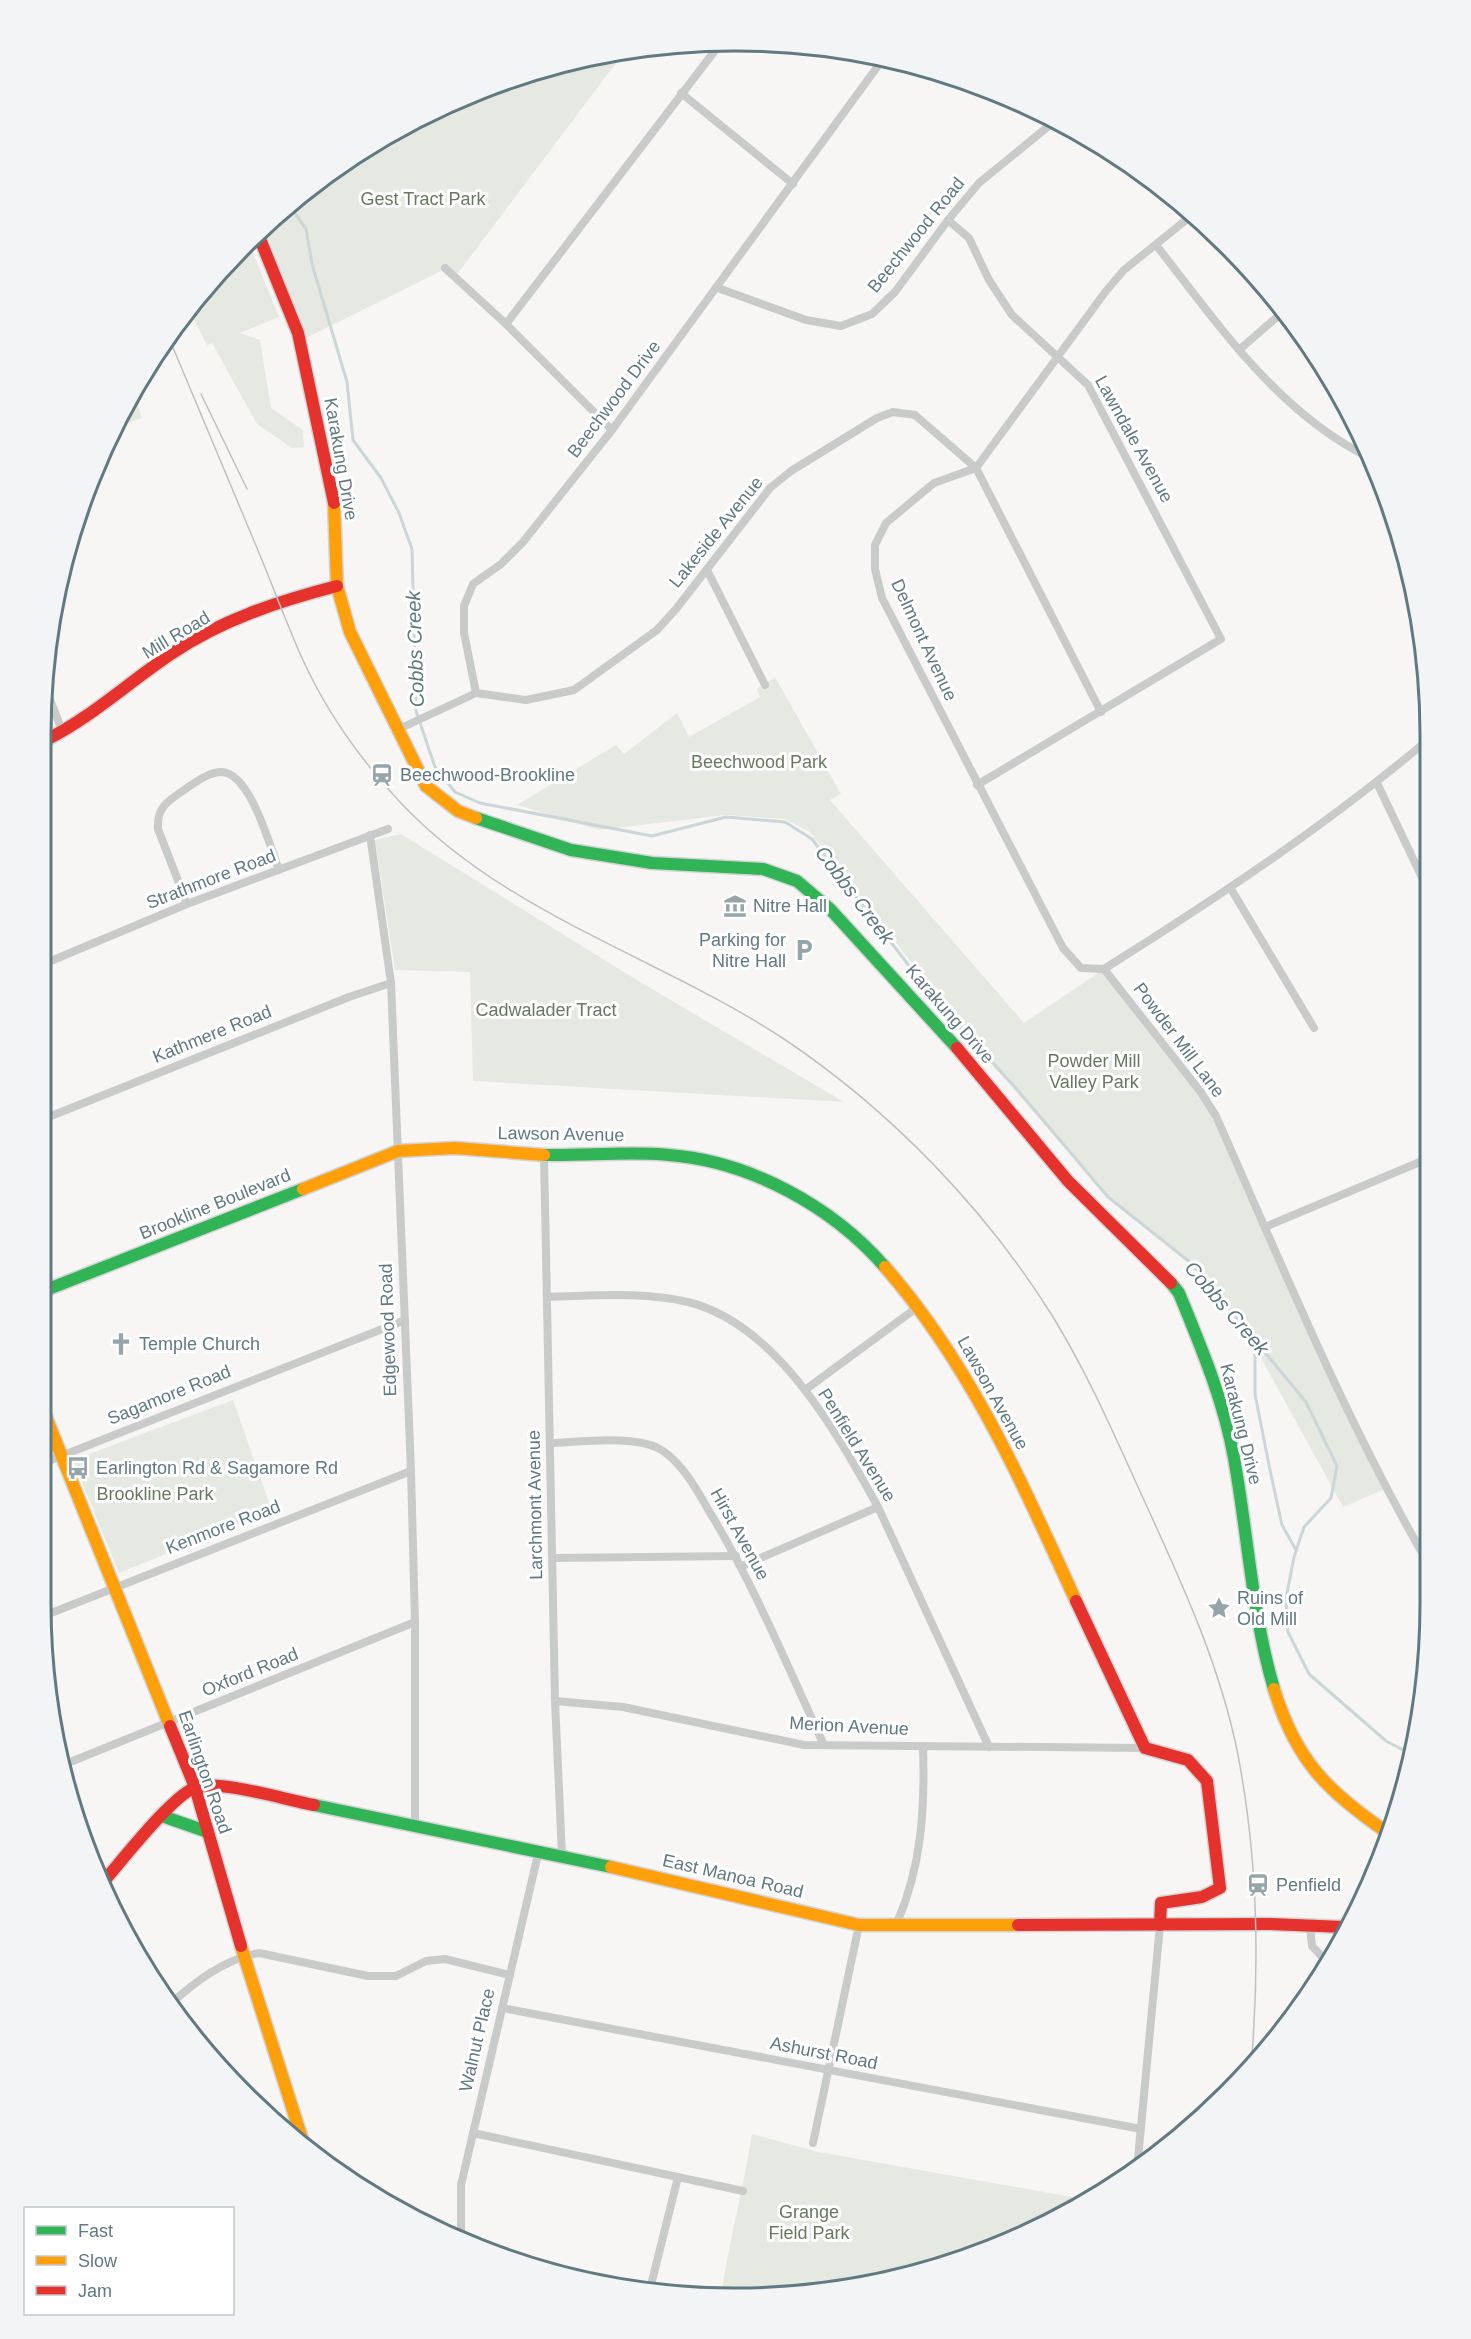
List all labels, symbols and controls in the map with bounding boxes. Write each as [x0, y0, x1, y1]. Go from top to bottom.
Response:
street label: Beechwood Road [864, 173, 968, 297]
park label: Gest Tract Park [360, 189, 487, 209]
street label: Beechwood Drive [564, 337, 664, 461]
street label: Lawndale Avenue [1091, 372, 1177, 506]
street label: Karakung Drive [320, 396, 362, 522]
street label: Lakeside Avenue [665, 473, 767, 591]
street label: Delmont Avenue [887, 576, 961, 704]
water label: Cobbs Creek [402, 589, 428, 708]
street label: Mill Road [139, 607, 213, 663]
park label: Beechwood Park [691, 752, 828, 772]
station icon: Beechwood-Brookline [369, 762, 395, 788]
place label: Beechwood-Brookline [400, 765, 575, 785]
water label: Cobbs Creek [811, 842, 900, 949]
street label: Strathmore Road [143, 845, 279, 913]
museum icon: Nitre Hall [722, 893, 748, 919]
place label: Nitre Hall [753, 896, 827, 916]
place label: Parking for Nitre Hall [699, 930, 786, 971]
parking icon: Parking for Nitre Hall [791, 937, 817, 963]
street label: Karakung Drive [902, 961, 998, 1067]
street label: Powder Mill Lane [1129, 979, 1229, 1101]
park label: Cadwalader Tract [475, 1000, 617, 1020]
street label: Kathmere Road [150, 1001, 274, 1067]
park label: Powder Mill Valley Park [1047, 1051, 1141, 1092]
street label: Lawson Avenue [497, 1123, 625, 1145]
street label: Brookline Boulevard [137, 1165, 293, 1243]
water label: Cobbs Creek [1180, 1257, 1274, 1360]
street label: Edgewood Road [376, 1263, 400, 1397]
church icon: Temple Church [108, 1331, 134, 1357]
street label: Lawson Avenue [954, 1333, 1032, 1453]
place label: Temple Church [139, 1334, 260, 1354]
street label: Sagamore Road [104, 1361, 234, 1429]
street label: Karakung Drive [1216, 1361, 1266, 1487]
street label: Penfield Avenue [814, 1385, 900, 1505]
street label: Larchmont Avenue [524, 1430, 546, 1580]
bus stop icon: Earlington Rd & Sagamore Rd [65, 1455, 91, 1481]
place label: Earlington Rd & Sagamore Rd [96, 1458, 338, 1478]
park label: Brookline Park [96, 1484, 215, 1504]
street label: Hirst Avenue [707, 1485, 773, 1583]
street label: Kenmore Road [163, 1496, 283, 1558]
place label: Ruins of Old Mill [1237, 1588, 1304, 1629]
place icon: Ruins of Old Mill [1206, 1595, 1232, 1621]
street label: Oxford Road [199, 1644, 301, 1700]
street label: Earlington Road [175, 1708, 235, 1836]
street label: Merion Avenue [789, 1713, 909, 1739]
street label: East Manoa Road [661, 1850, 805, 1902]
station icon: Penfield [1245, 1872, 1271, 1898]
place label: Penfield [1276, 1875, 1341, 1895]
street label: Walnut Place [455, 1986, 499, 2094]
street label: Ashurst Road [769, 2033, 879, 2073]
park label: Grange Field Park [768, 2202, 851, 2243]
legend [24, 2207, 234, 2315]
text: Fast [78, 2221, 113, 2241]
text: Slow [78, 2251, 118, 2271]
text: Jam [78, 2281, 112, 2301]

